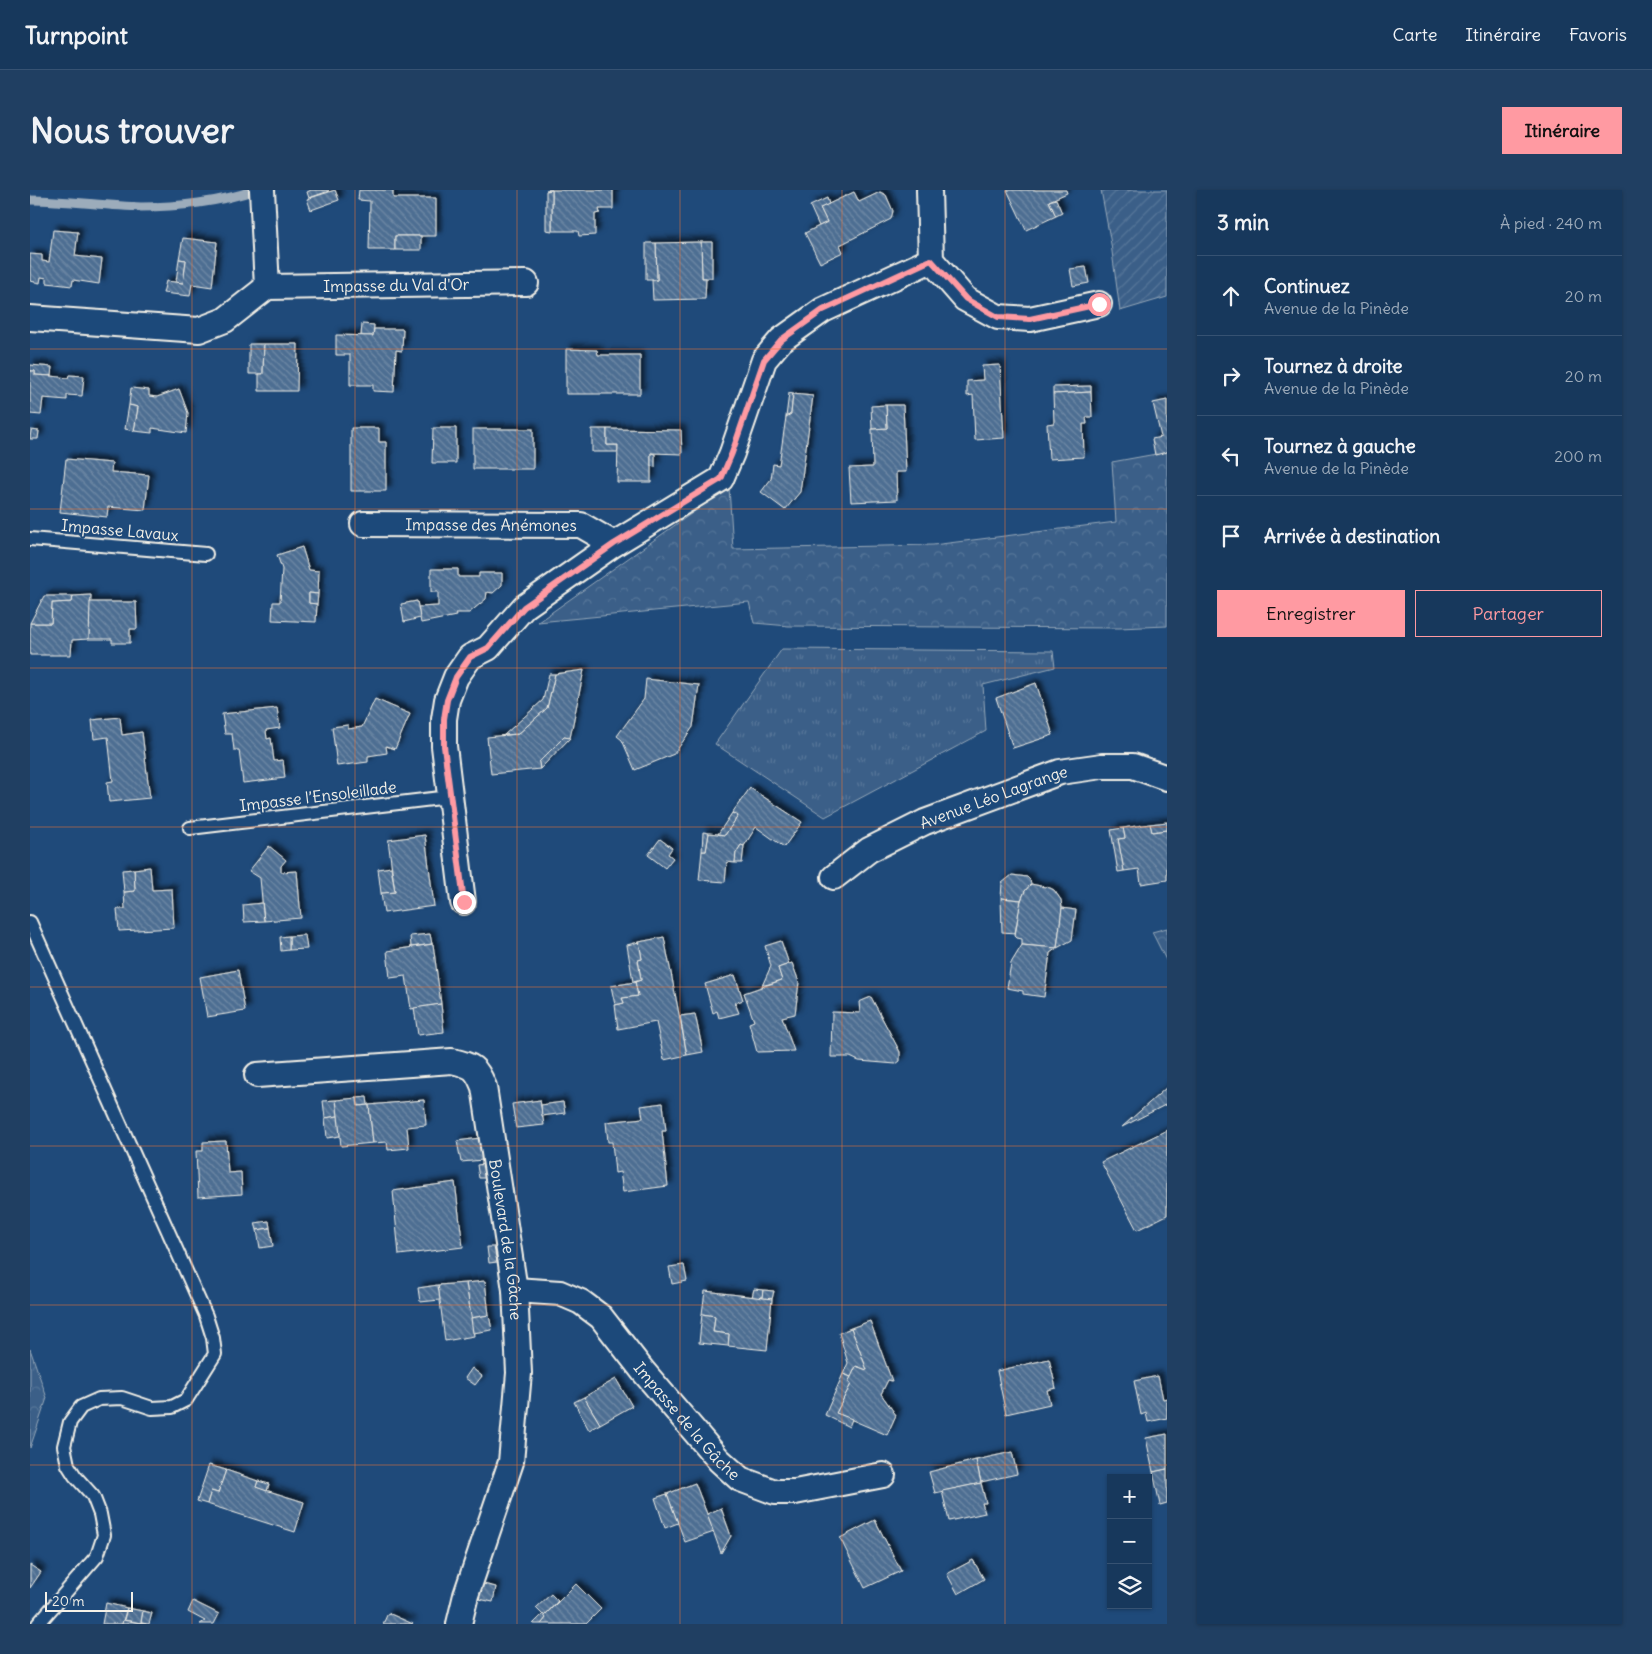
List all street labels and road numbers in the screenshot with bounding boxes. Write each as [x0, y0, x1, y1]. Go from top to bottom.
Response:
street label: Impasse du Val d'Or [323, 274, 470, 296]
street label: Impasse des Anémones [405, 514, 577, 535]
street label: Impasse Lavaux [60, 515, 180, 545]
street label: Avenue Léo Lagrange [917, 761, 1069, 833]
street label: Impasse l’Ensoleillade [238, 776, 398, 816]
street label: Boulevard de la Gâche [485, 1158, 526, 1321]
street label: Impasse de la Gâche [630, 1358, 744, 1484]

